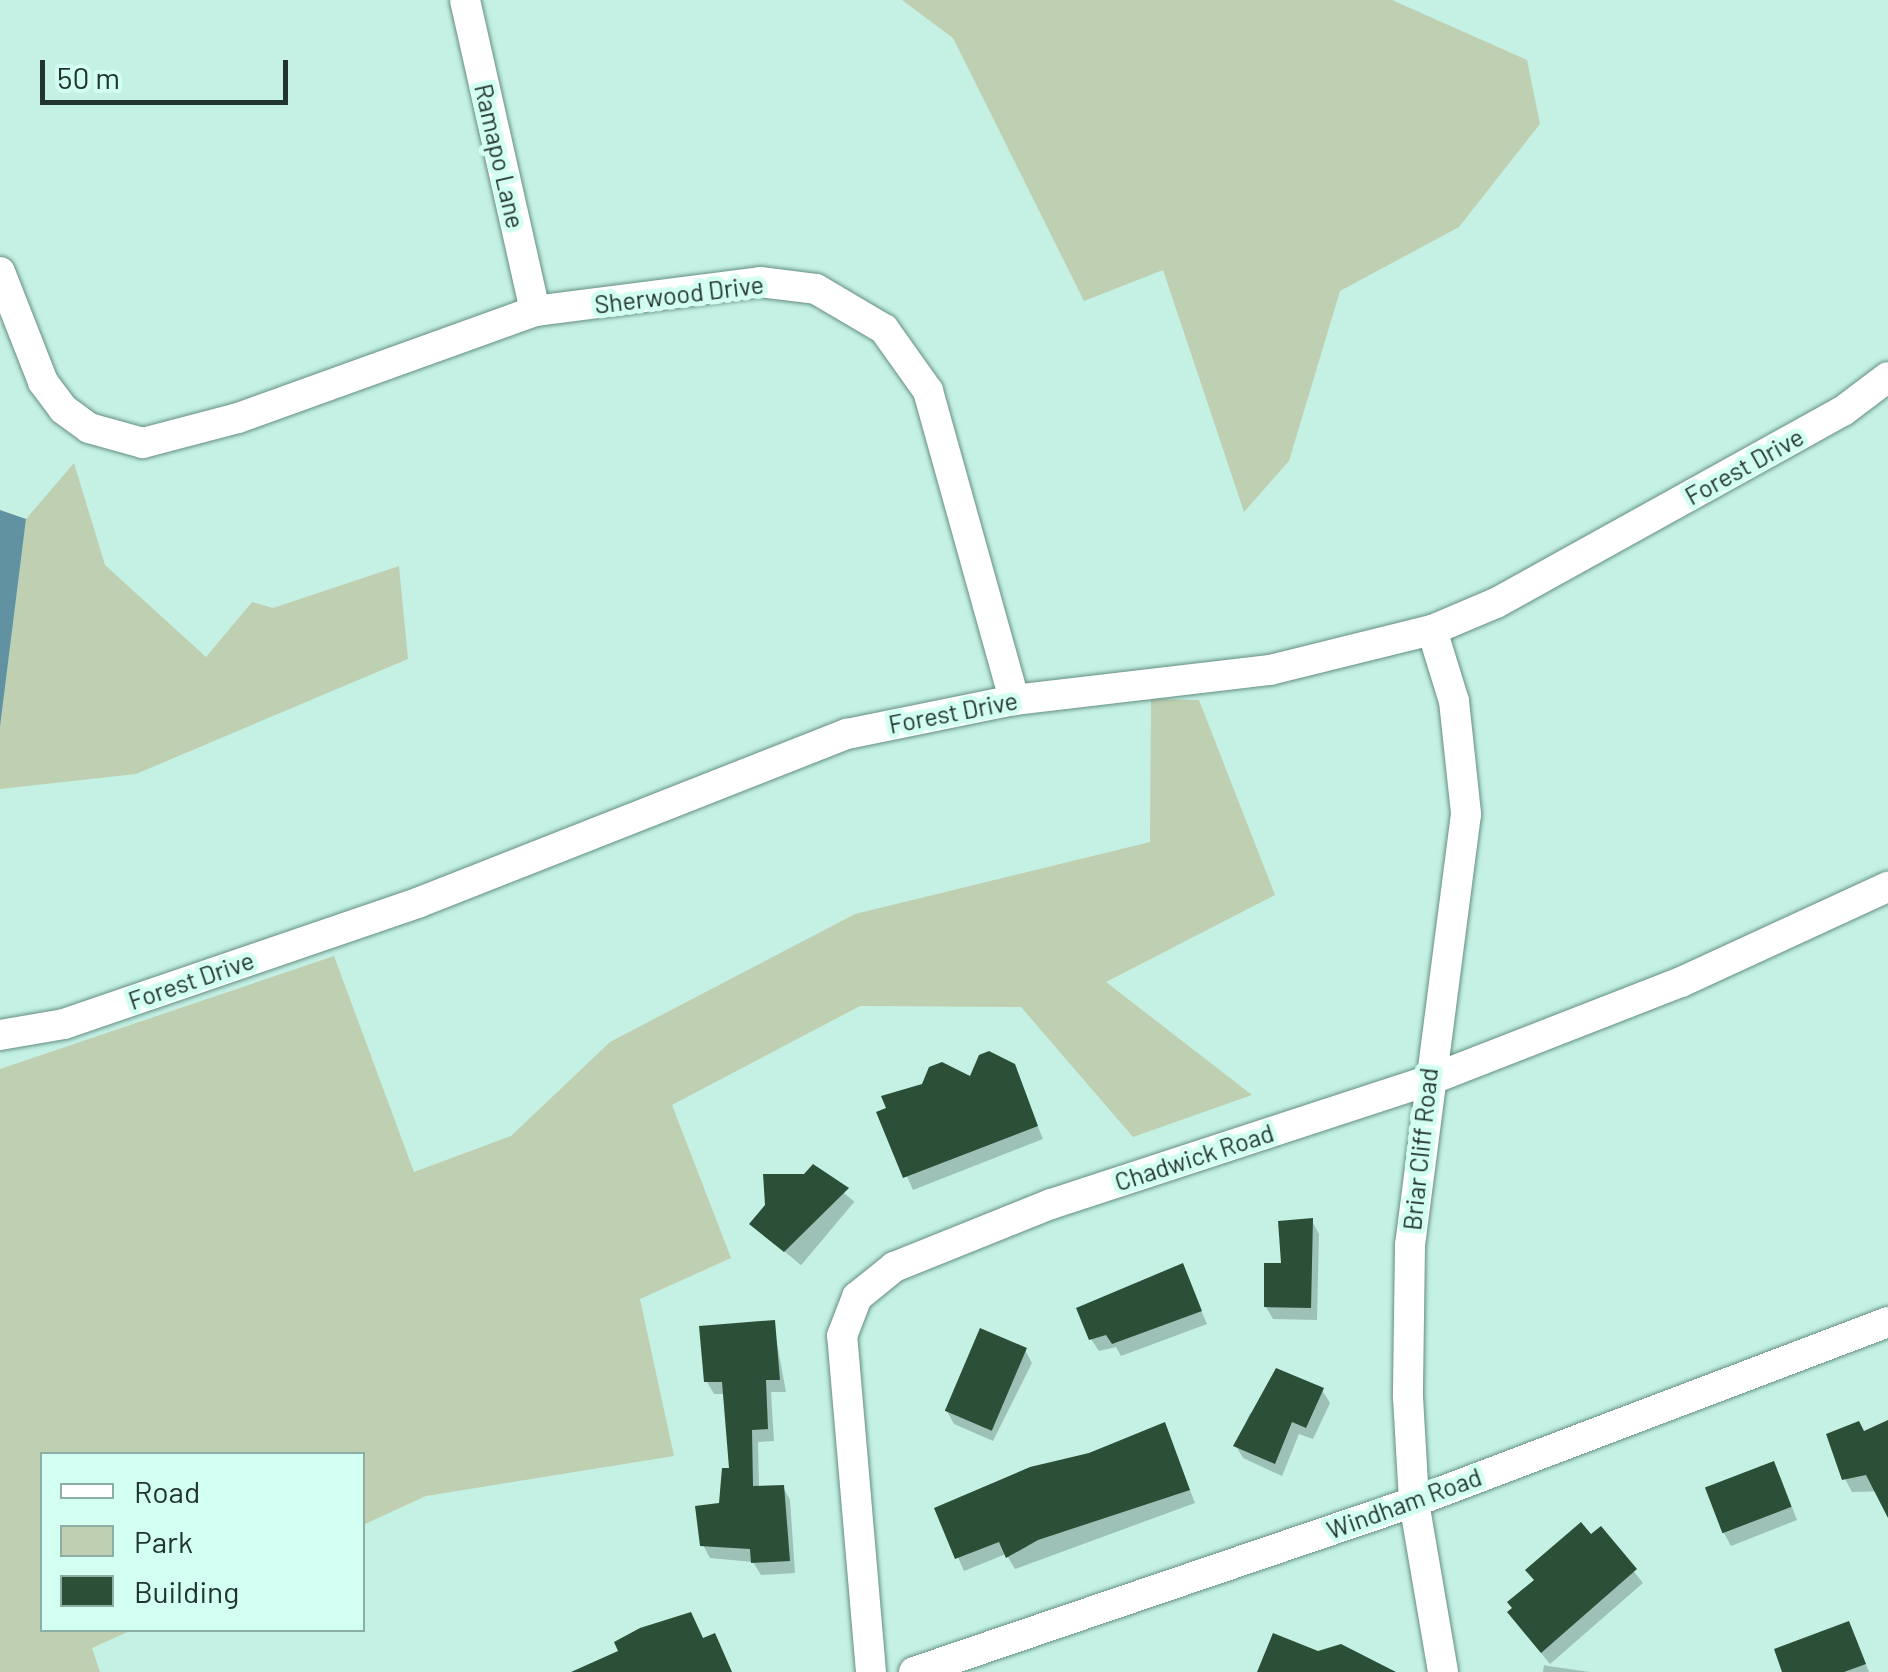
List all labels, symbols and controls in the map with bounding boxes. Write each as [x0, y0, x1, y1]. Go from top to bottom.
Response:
scale bar [45, 40, 292, 102]
text: 50 m [57, 59, 120, 95]
street label: Ramapo Lane [469, 81, 531, 231]
street label: Sherwood Drive [593, 269, 765, 319]
street label: Forest Drive [1680, 421, 1808, 511]
street label: Forest Drive [886, 685, 1020, 739]
street label: Forest Drive [124, 945, 258, 1015]
street label: Briar Cliff Road [1397, 1066, 1443, 1232]
street label: Chadwick Road [1111, 1117, 1277, 1197]
legend [40, 1452, 365, 1632]
street label: Windham Road [1323, 1461, 1485, 1545]
text: Road [134, 1473, 200, 1509]
text: Park [134, 1523, 193, 1559]
text: Building [134, 1573, 239, 1609]

